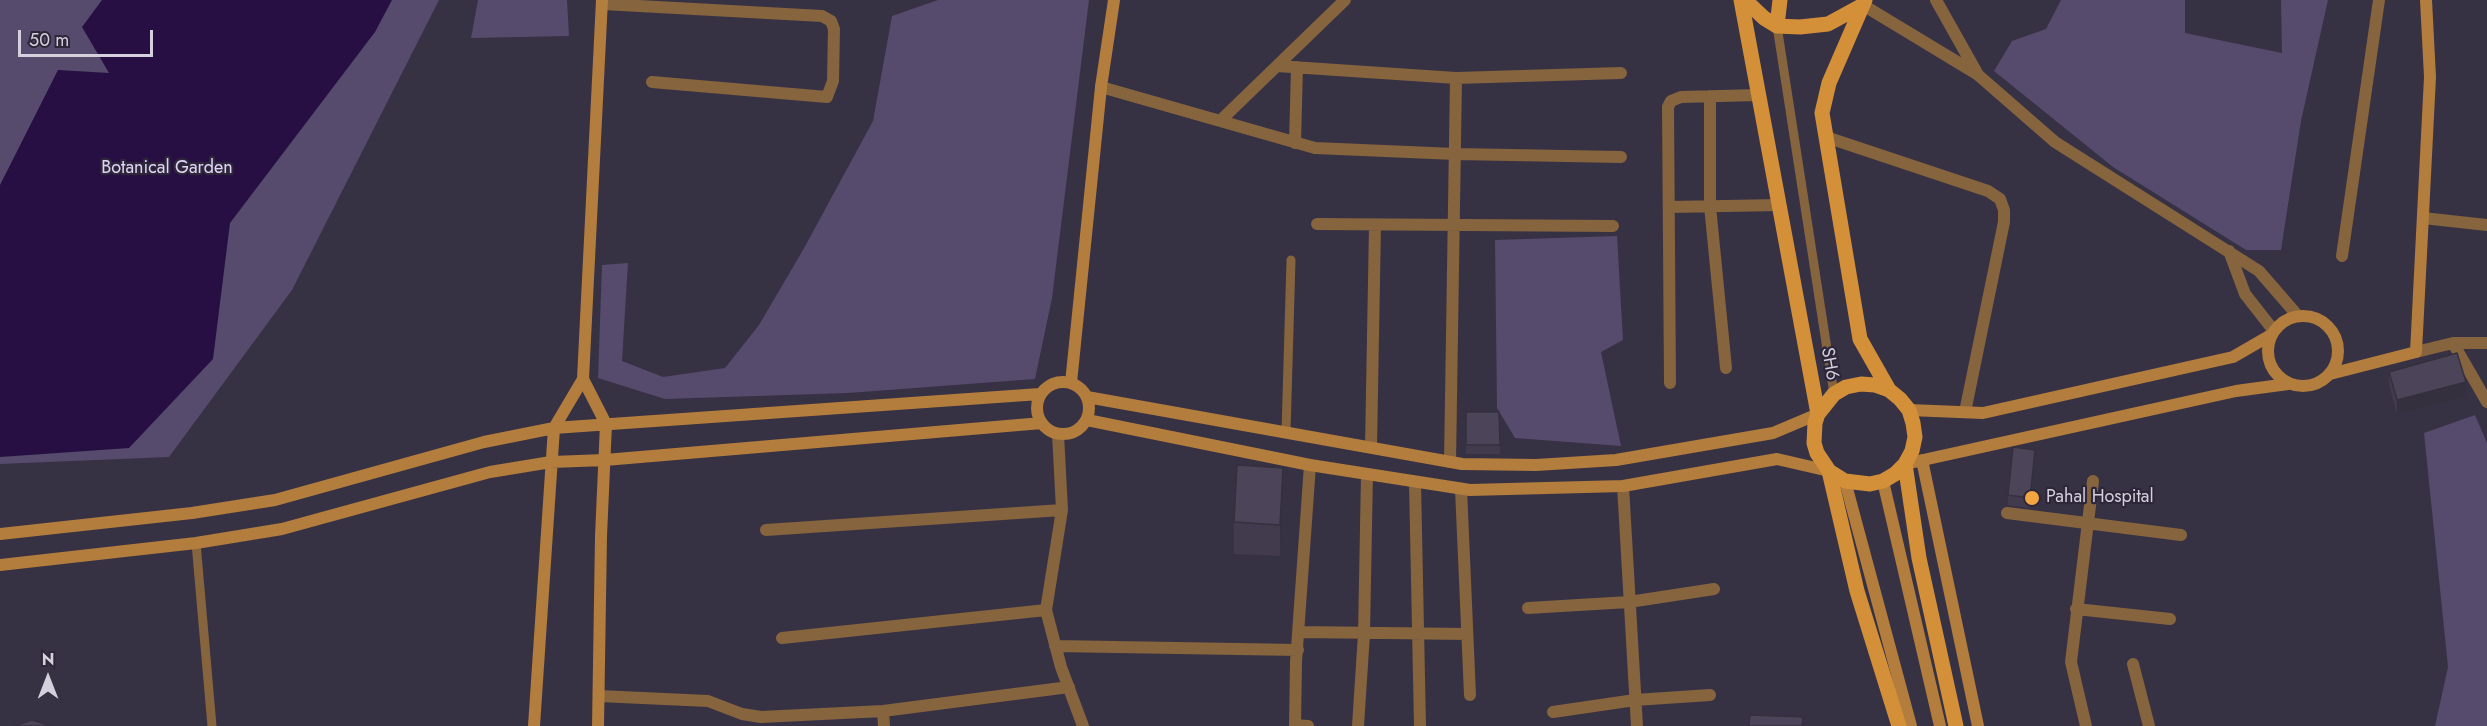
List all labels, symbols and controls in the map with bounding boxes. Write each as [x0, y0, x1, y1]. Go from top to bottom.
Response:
scale bar [21, 18, 156, 56]
text: 50 m [29, 27, 69, 53]
park label: Botanical Garden [101, 158, 233, 180]
street label: SH6 [1815, 346, 1843, 382]
place label: Pahal Hospital [2046, 487, 2154, 509]
marker: Pahal Hospital [2023, 489, 2041, 507]
north arrow [18, 648, 78, 708]
text: N [42, 648, 54, 671]

